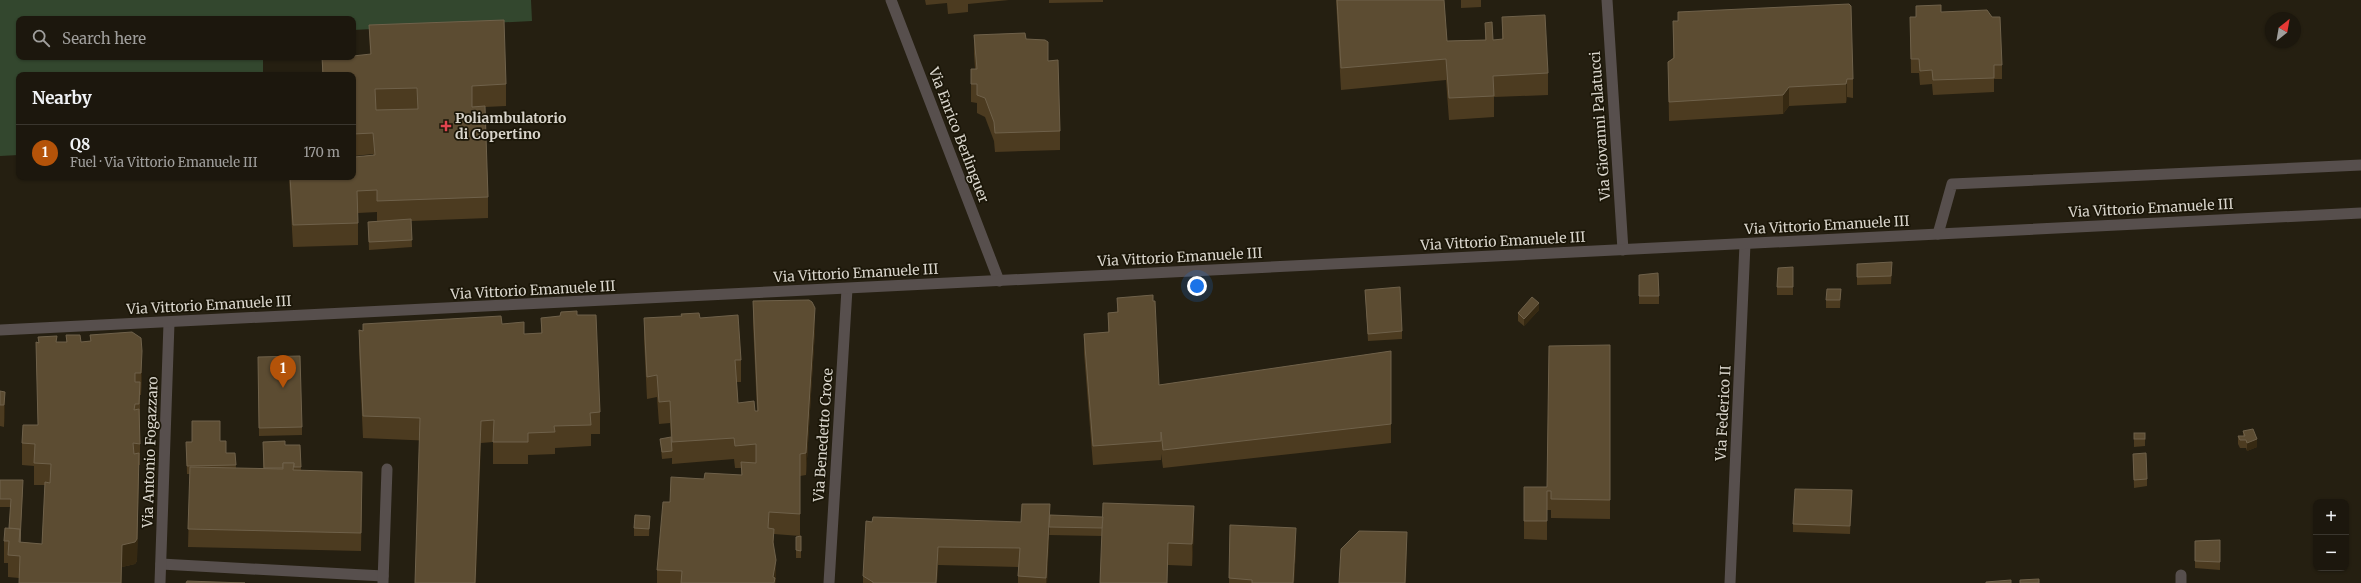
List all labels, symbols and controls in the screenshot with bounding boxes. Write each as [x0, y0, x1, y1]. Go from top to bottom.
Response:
north arrow [2265, 12, 2301, 48]
search box [16, 16, 356, 60]
icon: search [30, 27, 52, 49]
text: Search here [62, 29, 146, 48]
street label: Via Giovanni Palatucci [1586, 50, 1614, 202]
street label: Via Enrico Berlinguer [924, 64, 993, 205]
text: Nearby [32, 87, 92, 109]
place label: Poliambulatorio di Copertino [455, 109, 566, 143]
marker: Poliambulatorio di Copertino [440, 120, 452, 132]
text: Q8 [70, 135, 90, 154]
text: 1 [42, 144, 48, 161]
text: 170 m [303, 144, 340, 161]
text: Fuel · Via Vittorio Emanuele III [70, 154, 258, 171]
street label: Via Vittorio Emanuele III [2067, 195, 2234, 221]
street label: Via Vittorio Emanuele III [1743, 212, 1910, 238]
street label: Via Vittorio Emanuele III [1419, 228, 1586, 254]
street label: Via Vittorio Emanuele III [1096, 244, 1263, 270]
street label: Via Vittorio Emanuele III [772, 260, 939, 286]
your location [1187, 276, 1207, 296]
street label: Via Vittorio Emanuele III [449, 277, 616, 303]
street label: Via Vittorio Emanuele III [125, 292, 292, 318]
pin: 1 [270, 355, 296, 388]
street label: Via Federico II [1711, 365, 1734, 462]
street label: Via Benedetto Croce [809, 367, 837, 504]
street label: Via Antonio Fogazzaro [138, 376, 162, 529]
map controls [2313, 499, 2349, 571]
button: + [2313, 499, 2349, 535]
button: − [2313, 535, 2349, 571]

